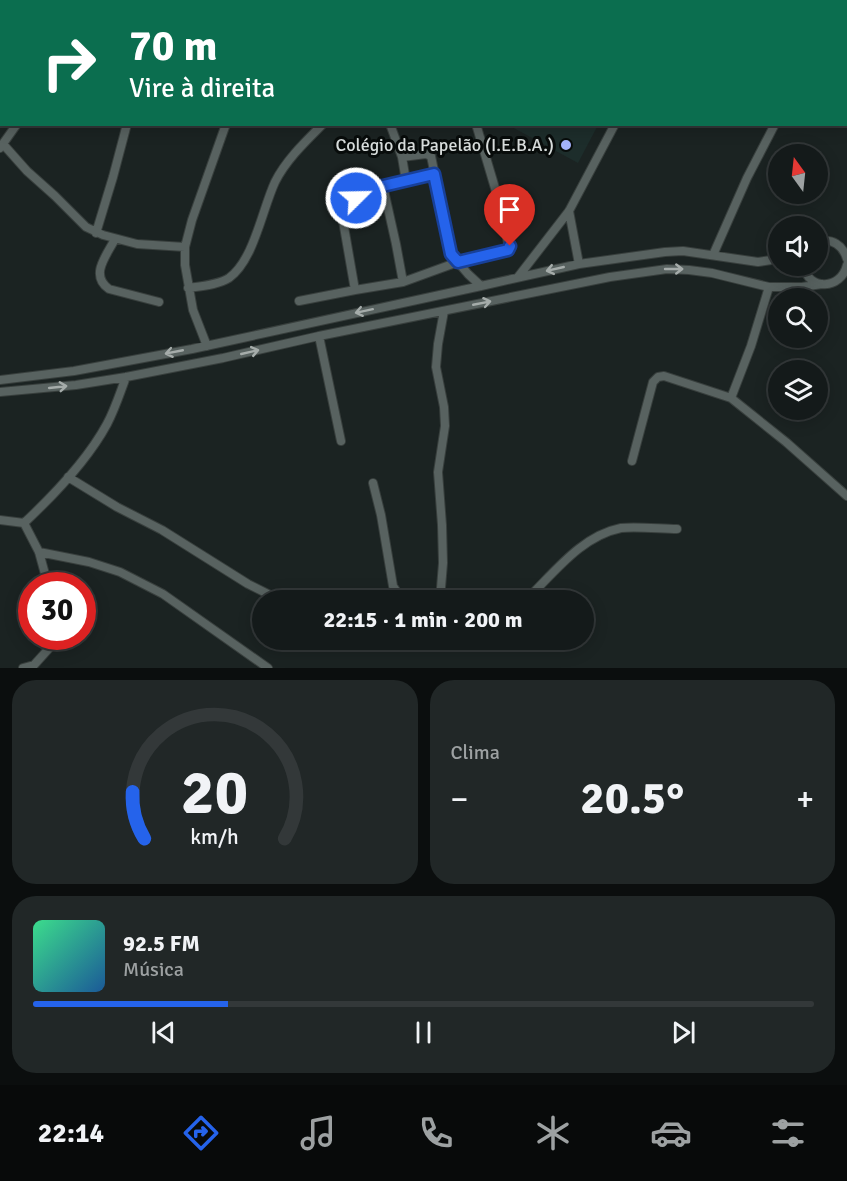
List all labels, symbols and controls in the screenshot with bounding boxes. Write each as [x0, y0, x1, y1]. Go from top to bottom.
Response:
text: 70 m [129, 21, 218, 72]
icon: right [30, 24, 108, 102]
text: Vire à direita [129, 72, 275, 105]
place label: Colégio da Papelão (I.E.B.A.) [335, 134, 554, 156]
marker: Colégio da Papelão (I.E.B.A.) [559, 138, 573, 152]
north arrow [768, 144, 828, 204]
map controls [768, 144, 828, 420]
position arrow [324, 166, 388, 230]
pin [484, 184, 535, 246]
icon: arrive [493, 193, 526, 226]
button: sound [768, 216, 828, 276]
one-way arrow [663, 263, 683, 275]
one-way arrow [545, 264, 565, 275]
button: search [768, 288, 828, 348]
one-way arrow [472, 297, 491, 309]
one-way arrow [355, 306, 374, 318]
one-way arrow [240, 346, 259, 357]
one-way arrow [164, 347, 184, 358]
button: layers [768, 360, 828, 420]
one-way arrow [48, 381, 68, 392]
speed limit sign: 30 [18, 572, 96, 650]
text: 22:15 · 1 min · 200 m [323, 606, 523, 633]
text: Clima [451, 740, 500, 765]
text: 20 [181, 754, 248, 831]
text: 20.5° [580, 771, 684, 826]
text: − [451, 779, 468, 820]
text: + [796, 779, 814, 820]
text: km/h [190, 824, 239, 850]
text: 92.5 FM [123, 930, 200, 957]
text: Música [123, 957, 184, 982]
icon: previous [147, 1016, 180, 1049]
icon: pause [407, 1016, 440, 1049]
icon: next [667, 1016, 700, 1049]
icon: directions [180, 1112, 222, 1154]
icon: music [297, 1112, 339, 1154]
icon: phone [415, 1112, 457, 1154]
icon: climate [532, 1112, 574, 1154]
icon: car [650, 1112, 692, 1154]
icon: filters [767, 1112, 809, 1154]
text: 22:14 [38, 1117, 104, 1150]

